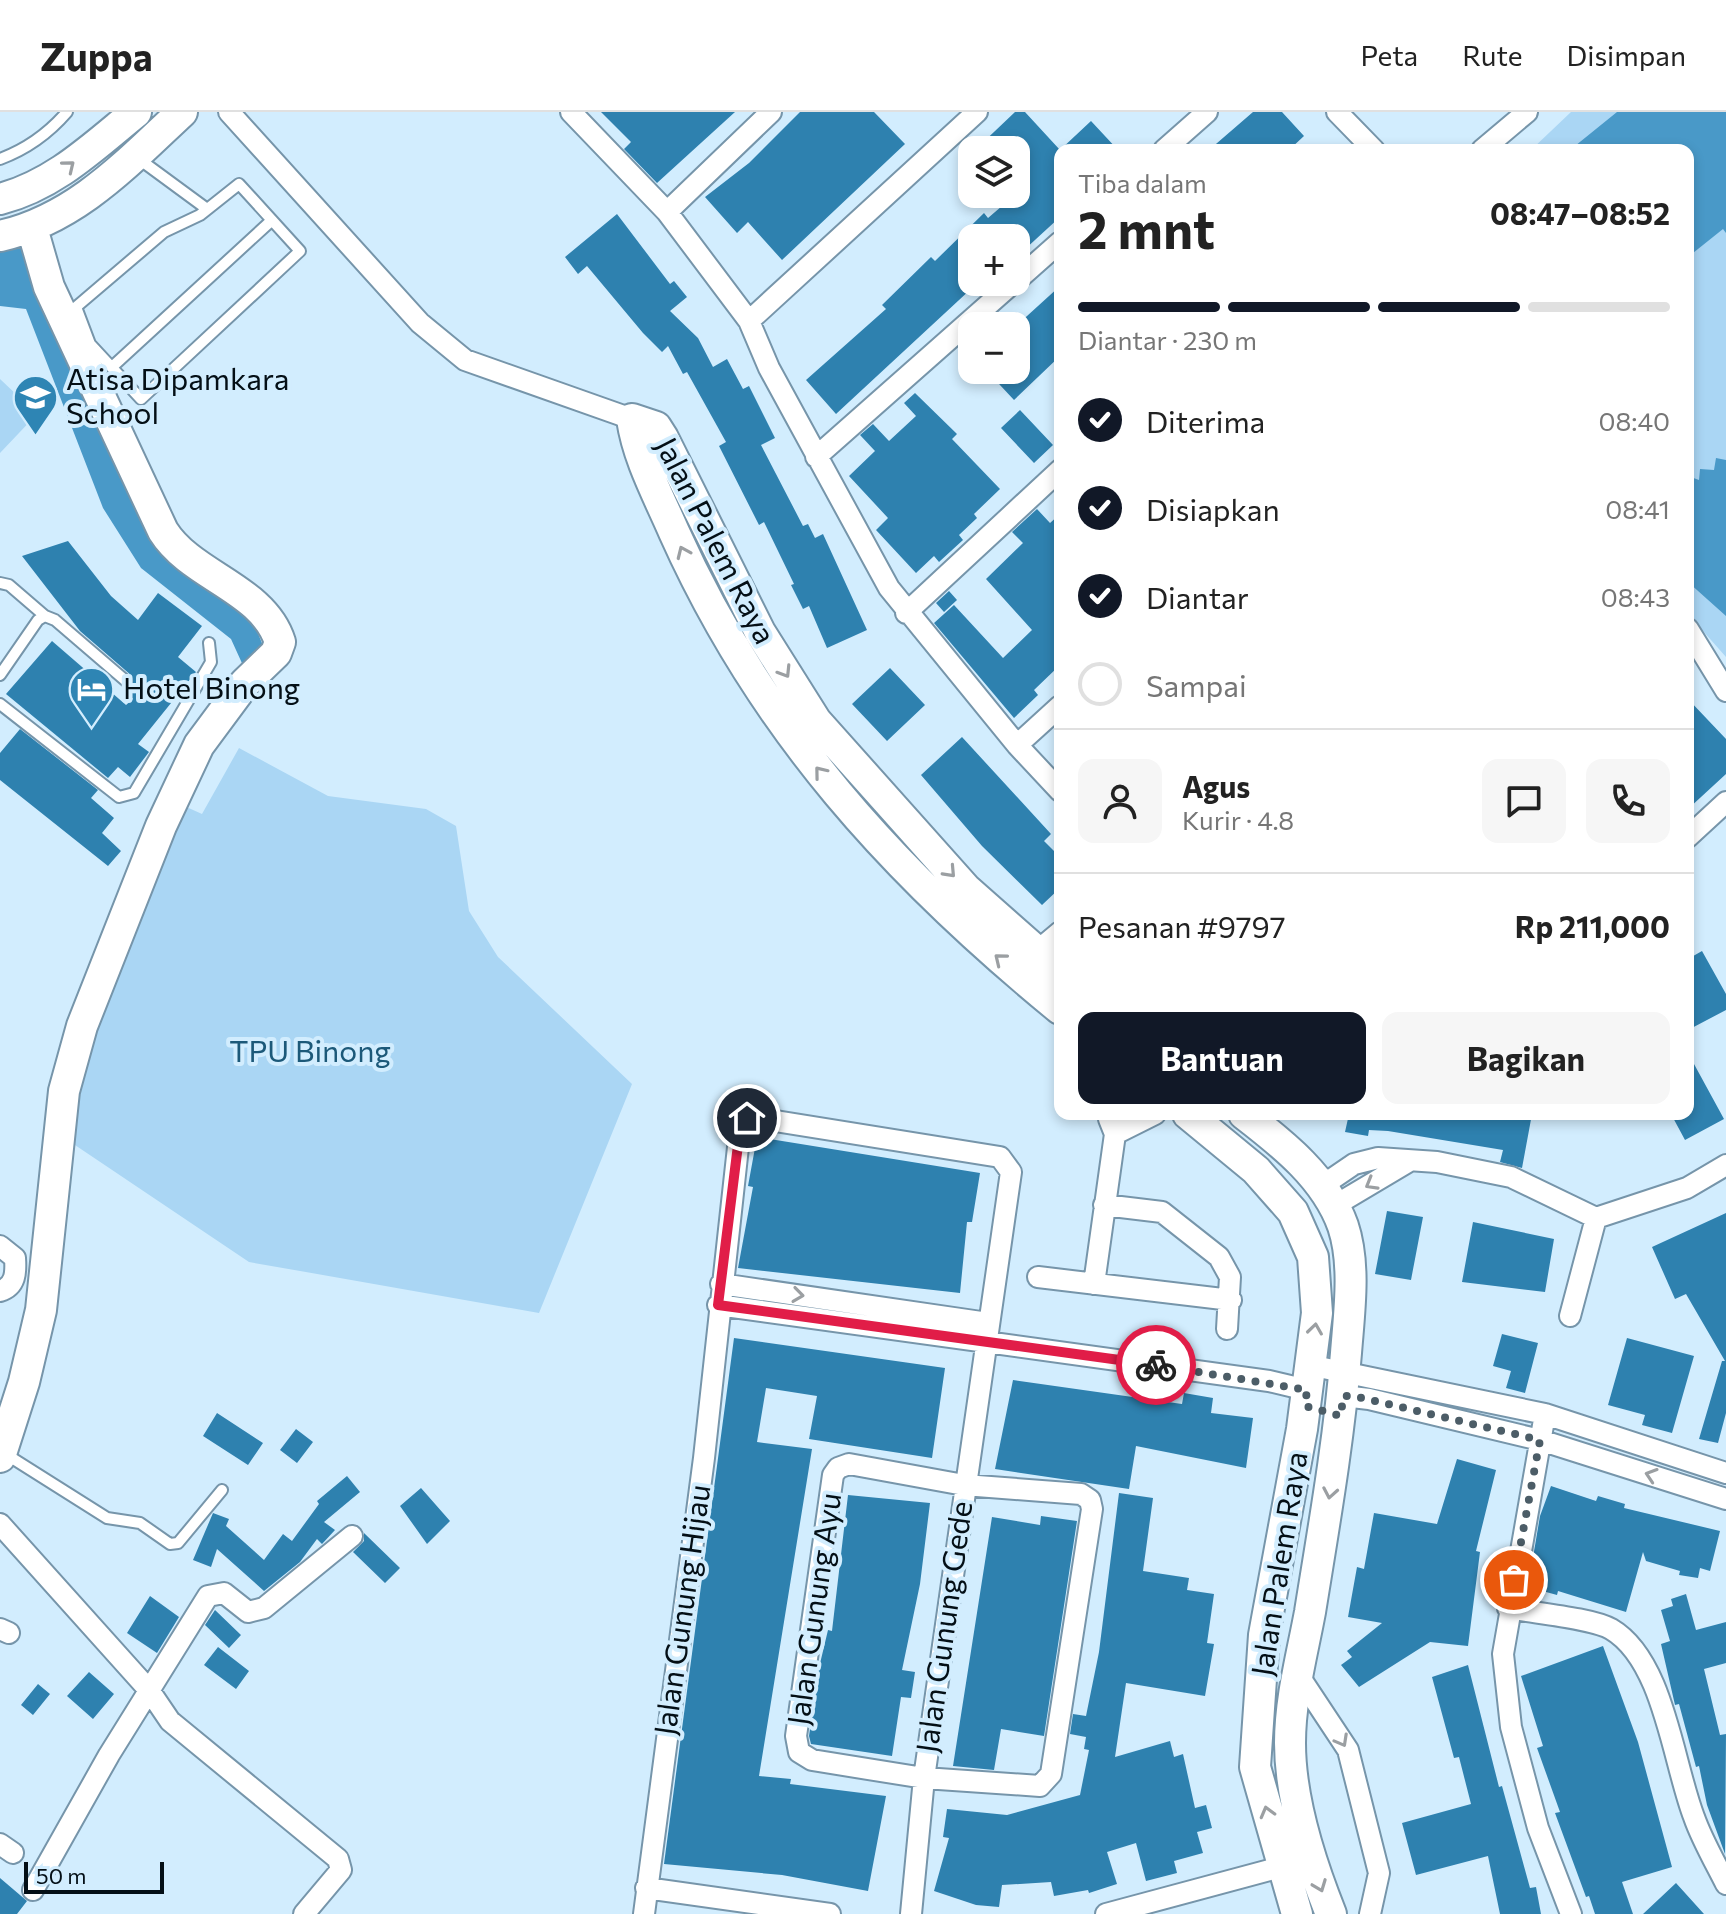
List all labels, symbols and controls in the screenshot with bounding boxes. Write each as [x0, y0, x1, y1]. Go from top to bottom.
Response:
text: Zuppa [40, 32, 153, 79]
text: Peta [1360, 38, 1418, 72]
text: Rute [1462, 38, 1523, 72]
text: Disimpan [1567, 38, 1686, 72]
map controls [958, 136, 1030, 384]
button: layers [958, 136, 1030, 208]
one-way arrow [60, 161, 74, 176]
text: Tiba dalam [1078, 167, 1207, 198]
text: 08:47–08:52 [1490, 194, 1670, 231]
text: 2 mnt [1078, 196, 1215, 260]
button: + [958, 224, 1030, 296]
button: − [958, 312, 1030, 384]
text: Diantar · 230 m [1078, 324, 1257, 355]
place label: Atisa Dipamkara School [66, 359, 289, 430]
school or university icon: Atisa Dipamkara School [11, 373, 59, 436]
icon: check [1078, 398, 1122, 442]
text: Diterima [1146, 402, 1265, 439]
text: 08:40 [1599, 405, 1670, 436]
street label: Jalan Palem Raya [649, 430, 785, 649]
icon: check [1078, 486, 1122, 530]
text: Disiapkan [1146, 490, 1280, 527]
text: 08:41 [1605, 493, 1670, 524]
one-way arrow [677, 546, 693, 560]
icon: check [1078, 574, 1122, 618]
text: Diantar [1146, 578, 1249, 615]
text: 08:43 [1601, 581, 1670, 612]
one-way arrow [775, 663, 790, 677]
hotel icon: Hotel Binong [68, 665, 116, 728]
text: Sampai [1146, 666, 1247, 703]
place label: Hotel Binong [123, 668, 300, 705]
button: person [1078, 759, 1162, 843]
button: chat [1482, 759, 1566, 843]
button: phone [1586, 759, 1670, 843]
one-way arrow [816, 766, 830, 781]
text: Agus [1182, 767, 1250, 804]
text: Kurir · 4.8 [1182, 804, 1294, 835]
one-way arrow [940, 862, 954, 877]
text: Pesanan #9797 [1078, 907, 1286, 944]
text: Rp 211,000 [1515, 907, 1670, 944]
one-way arrow [994, 954, 1009, 969]
button: Bantuan [1078, 1012, 1366, 1104]
button: Bagikan [1382, 1012, 1670, 1104]
park label: TPU Binong [229, 1031, 391, 1068]
pin [713, 1084, 781, 1152]
icon: home [725, 1096, 769, 1140]
one-way arrow [1365, 1174, 1380, 1190]
one-way arrow [791, 1286, 805, 1303]
one-way arrow [1306, 1322, 1323, 1336]
courier [1116, 1325, 1196, 1405]
icon: bike [1134, 1343, 1178, 1387]
street label: Jalan Palem Raya [1242, 1449, 1314, 1679]
one-way arrow [1645, 1468, 1659, 1484]
street label: Jalan Gunung Hijau [645, 1482, 716, 1737]
one-way arrow [1322, 1486, 1339, 1500]
street label: Jalan Gunung Ayu [778, 1490, 847, 1727]
street label: Jalan Gunung Gede [907, 1499, 978, 1755]
pin [1480, 1546, 1548, 1614]
icon: bag [1492, 1558, 1536, 1602]
one-way arrow [1332, 1733, 1347, 1747]
one-way arrow [1259, 1806, 1276, 1820]
scale bar [24, 1858, 164, 1894]
text: 50 m [36, 1862, 86, 1889]
one-way arrow [1310, 1878, 1327, 1892]

